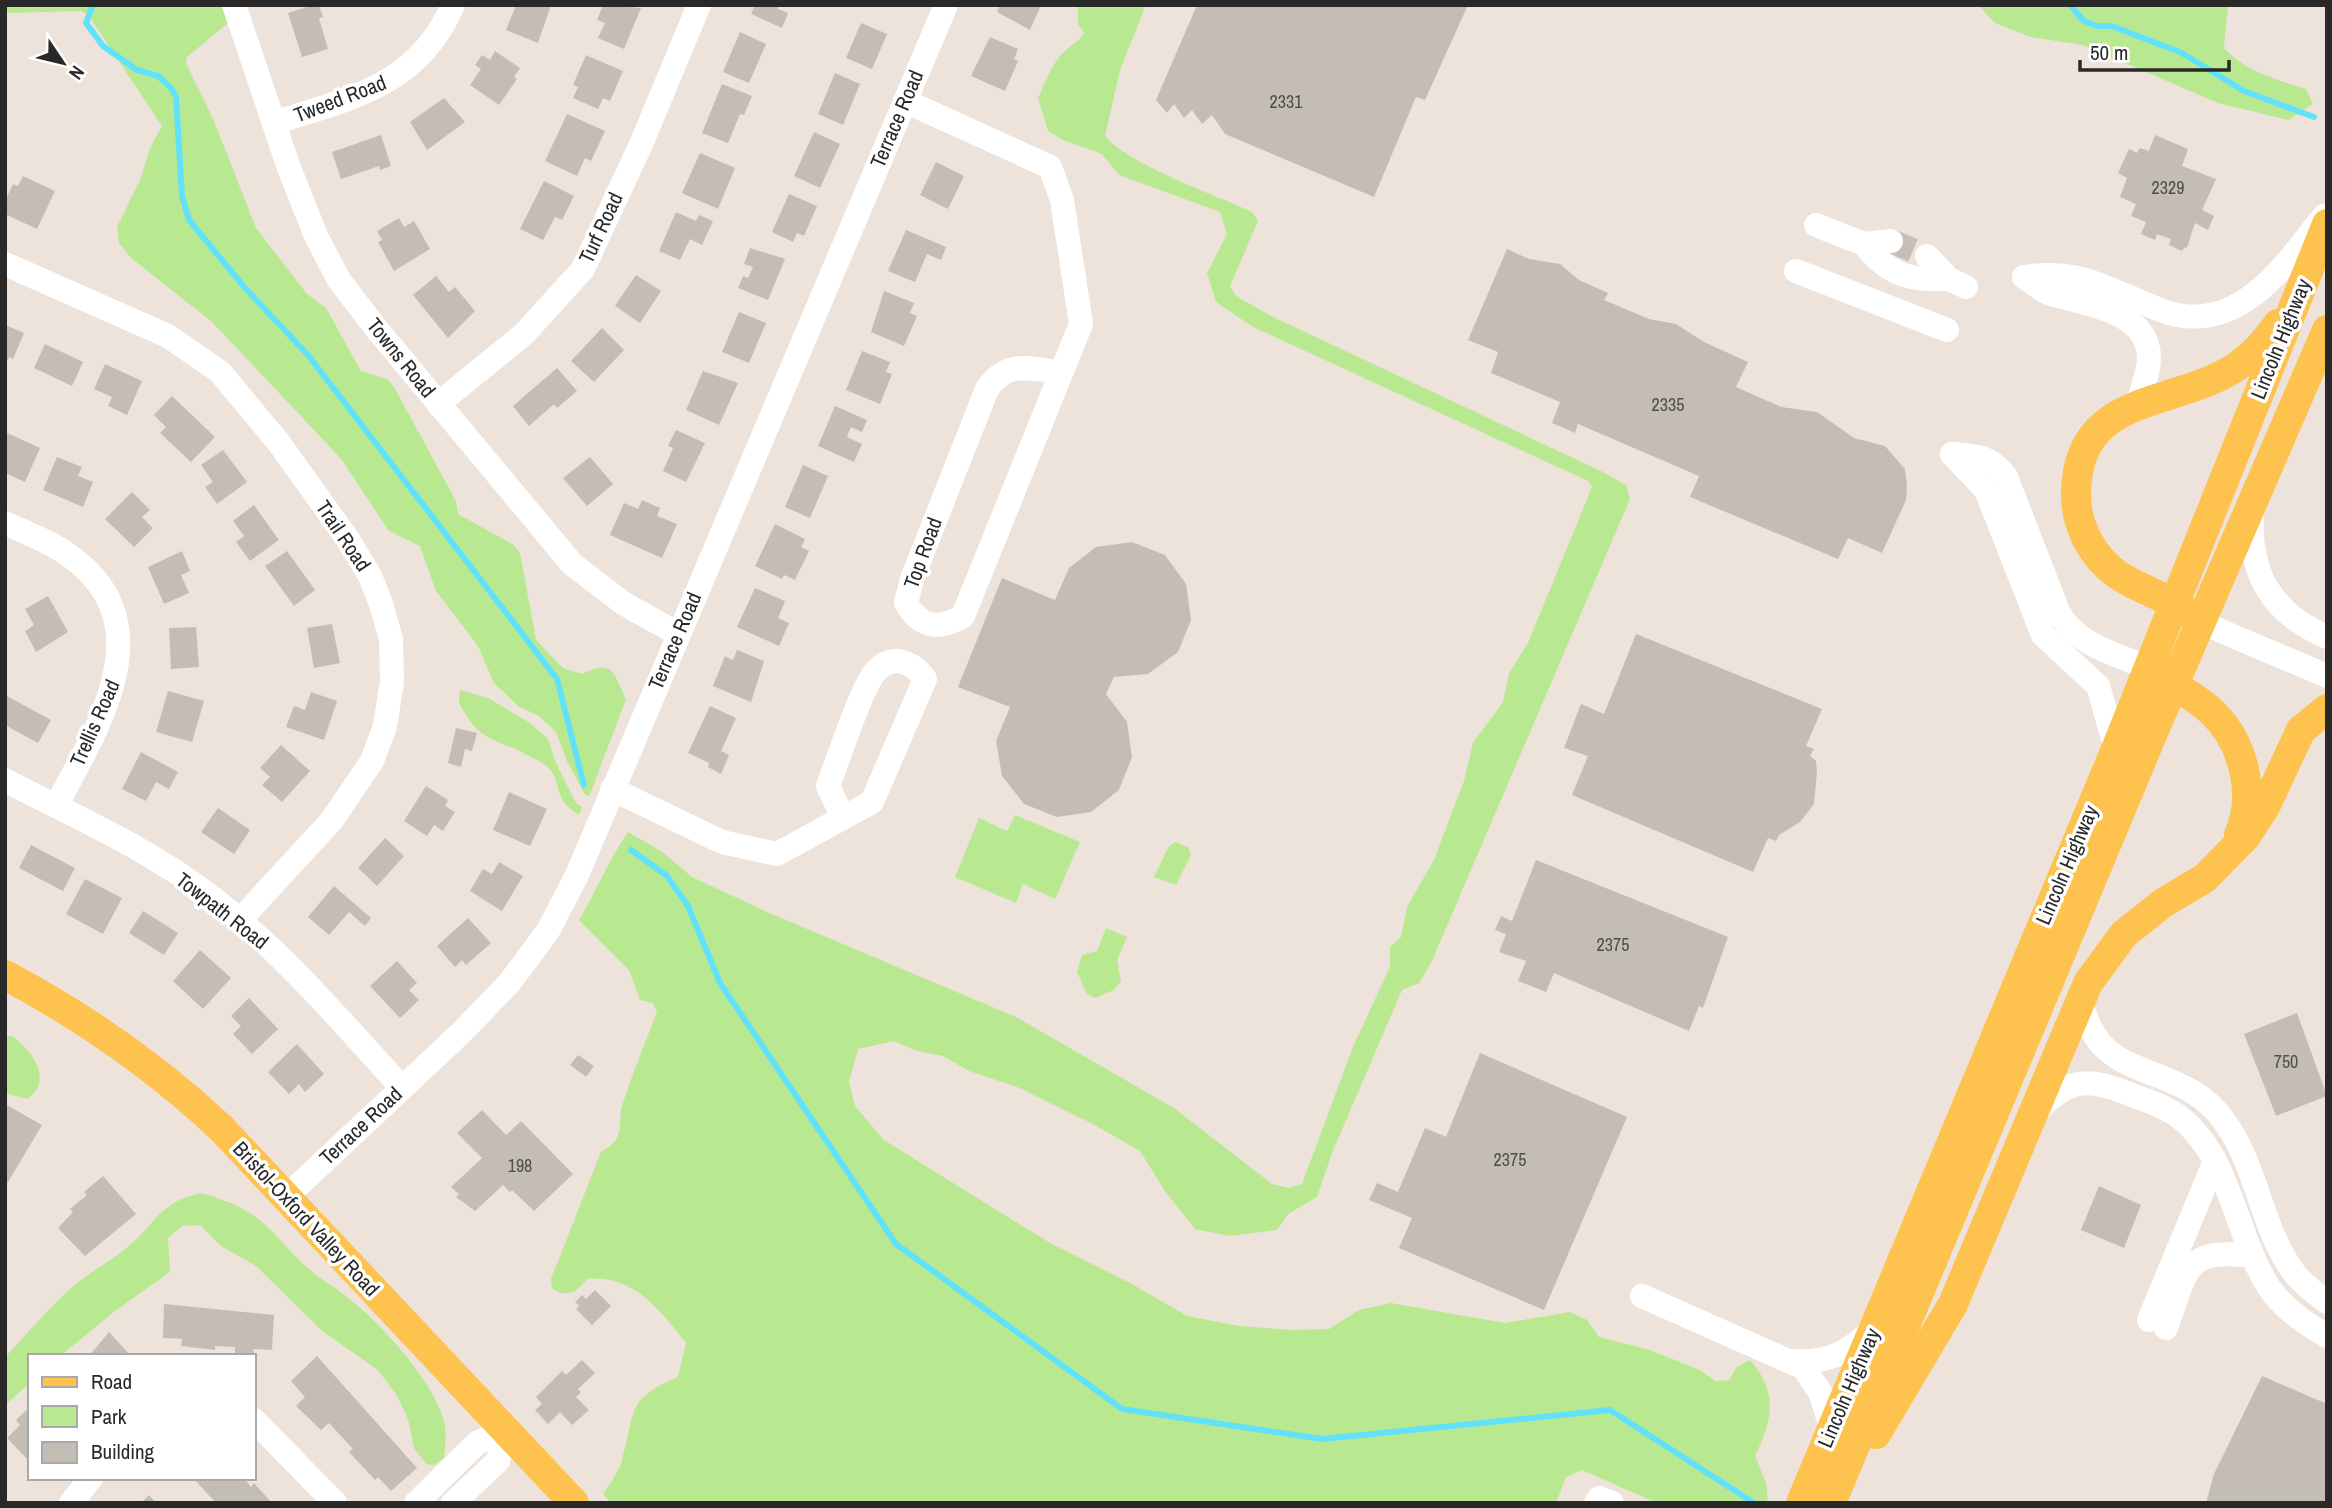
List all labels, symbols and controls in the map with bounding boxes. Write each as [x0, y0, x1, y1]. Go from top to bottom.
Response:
north arrow [28, 28, 98, 98]
scale bar [2080, 28, 2229, 72]
text: 50 m [2090, 38, 2128, 67]
text: N [63, 61, 91, 85]
street label: Terrace Road [863, 66, 930, 172]
street label: Tweed Road [289, 68, 390, 129]
house number: 2331 [1270, 89, 1303, 114]
house number: 2329 [2152, 175, 2184, 200]
street label: Turf Road [572, 188, 630, 268]
street label: Lincoln Highway [2243, 274, 2318, 403]
street label: Towns Road [360, 312, 442, 404]
house number: 2335 [1652, 392, 1684, 417]
street label: Trail Road [309, 495, 378, 577]
street label: Top Road [896, 513, 949, 592]
street label: Terrace Road [641, 588, 708, 694]
street label: Trellis Road [63, 675, 127, 771]
street label: Lincoln Highway [2028, 800, 2105, 929]
street label: Towpath Road [170, 865, 275, 956]
house number: 2375 [1597, 932, 1629, 957]
house number: 750 [2274, 1049, 2298, 1074]
street label: Terrace Road [313, 1080, 408, 1171]
street label: Bristol-Oxford Valley Road [227, 1135, 386, 1303]
house number: 2375 [1494, 1147, 1526, 1172]
house number: 198 [508, 1153, 532, 1178]
street label: Lincoln Highway [1810, 1323, 1887, 1452]
legend [28, 1354, 256, 1480]
text: Road [91, 1367, 132, 1396]
text: Park [91, 1402, 127, 1431]
text: Building [91, 1437, 155, 1466]

